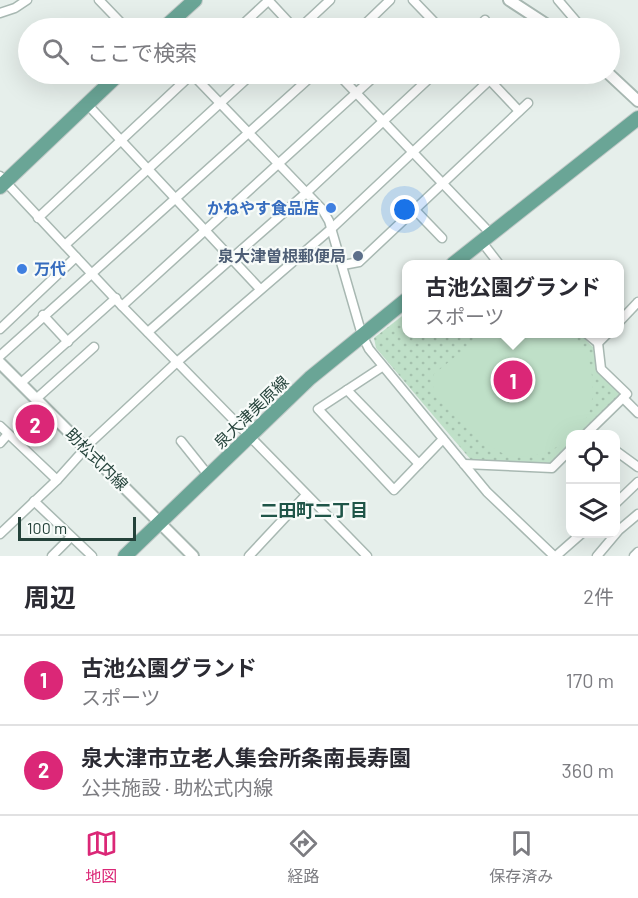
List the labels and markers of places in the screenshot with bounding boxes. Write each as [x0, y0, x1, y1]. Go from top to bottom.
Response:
place label: かねやす食品店 [207, 198, 319, 217]
marker: かねやす食品店 [324, 201, 338, 215]
place label: 泉大津曽根郵便局 [218, 246, 346, 265]
marker: 泉大津曽根郵便局 [351, 249, 365, 263]
place label: 万代 [34, 259, 66, 278]
marker: 万代 [15, 262, 29, 276]
pin: 1 [494, 358, 532, 403]
pin: 2 [15, 402, 54, 446]

